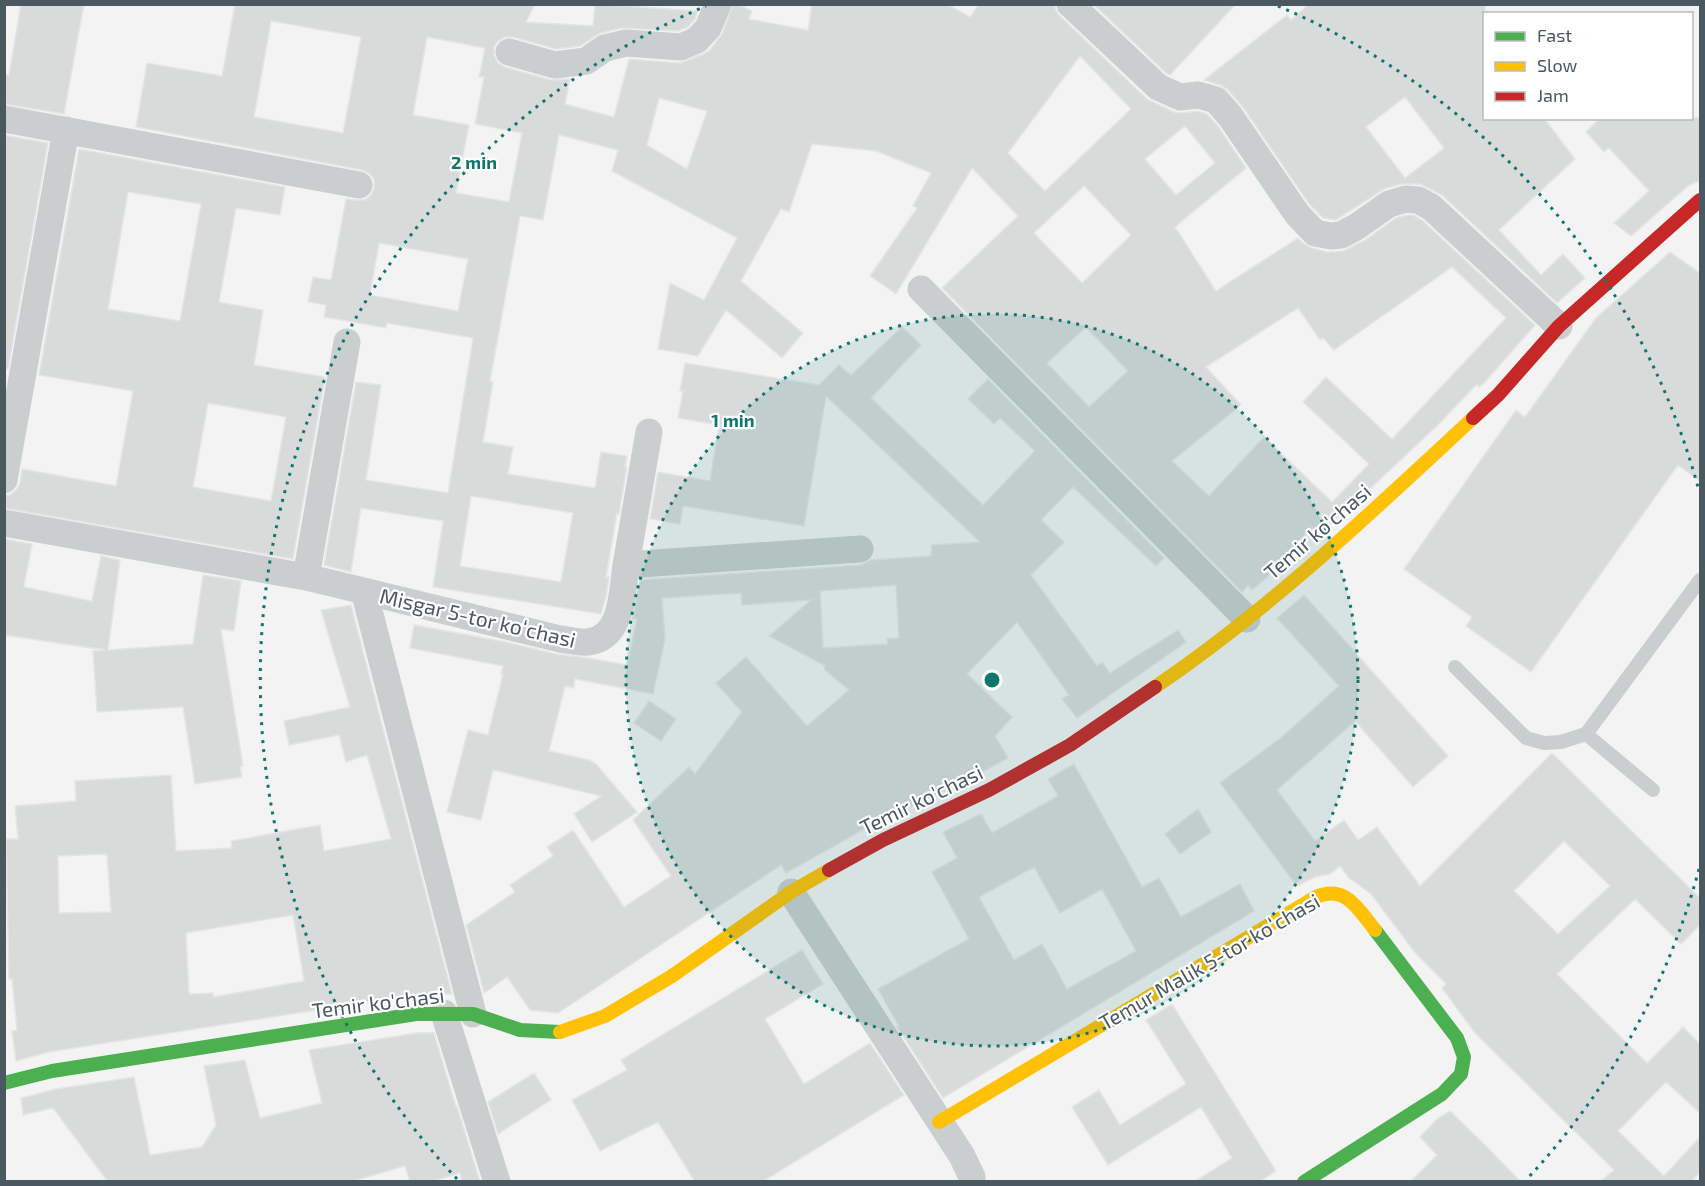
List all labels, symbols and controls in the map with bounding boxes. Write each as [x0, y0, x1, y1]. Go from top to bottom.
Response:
legend [1483, 12, 1693, 120]
text: Fast [1537, 24, 1572, 46]
text: Slow [1537, 54, 1578, 76]
text: Jam [1537, 84, 1569, 106]
text: 2 min [451, 151, 497, 173]
text: 1 min [711, 409, 755, 431]
street label: Temir ko'chasi [1259, 478, 1375, 584]
street label: Misgar 5-tor koʻchasi [378, 582, 578, 652]
centre of rings [982, 670, 1002, 690]
street label: Temir ko'chasi [856, 759, 986, 839]
street label: Temur Malik 5-tor koʻchasi [1094, 887, 1324, 1035]
street label: Temir ko'chasi [310, 981, 446, 1023]

